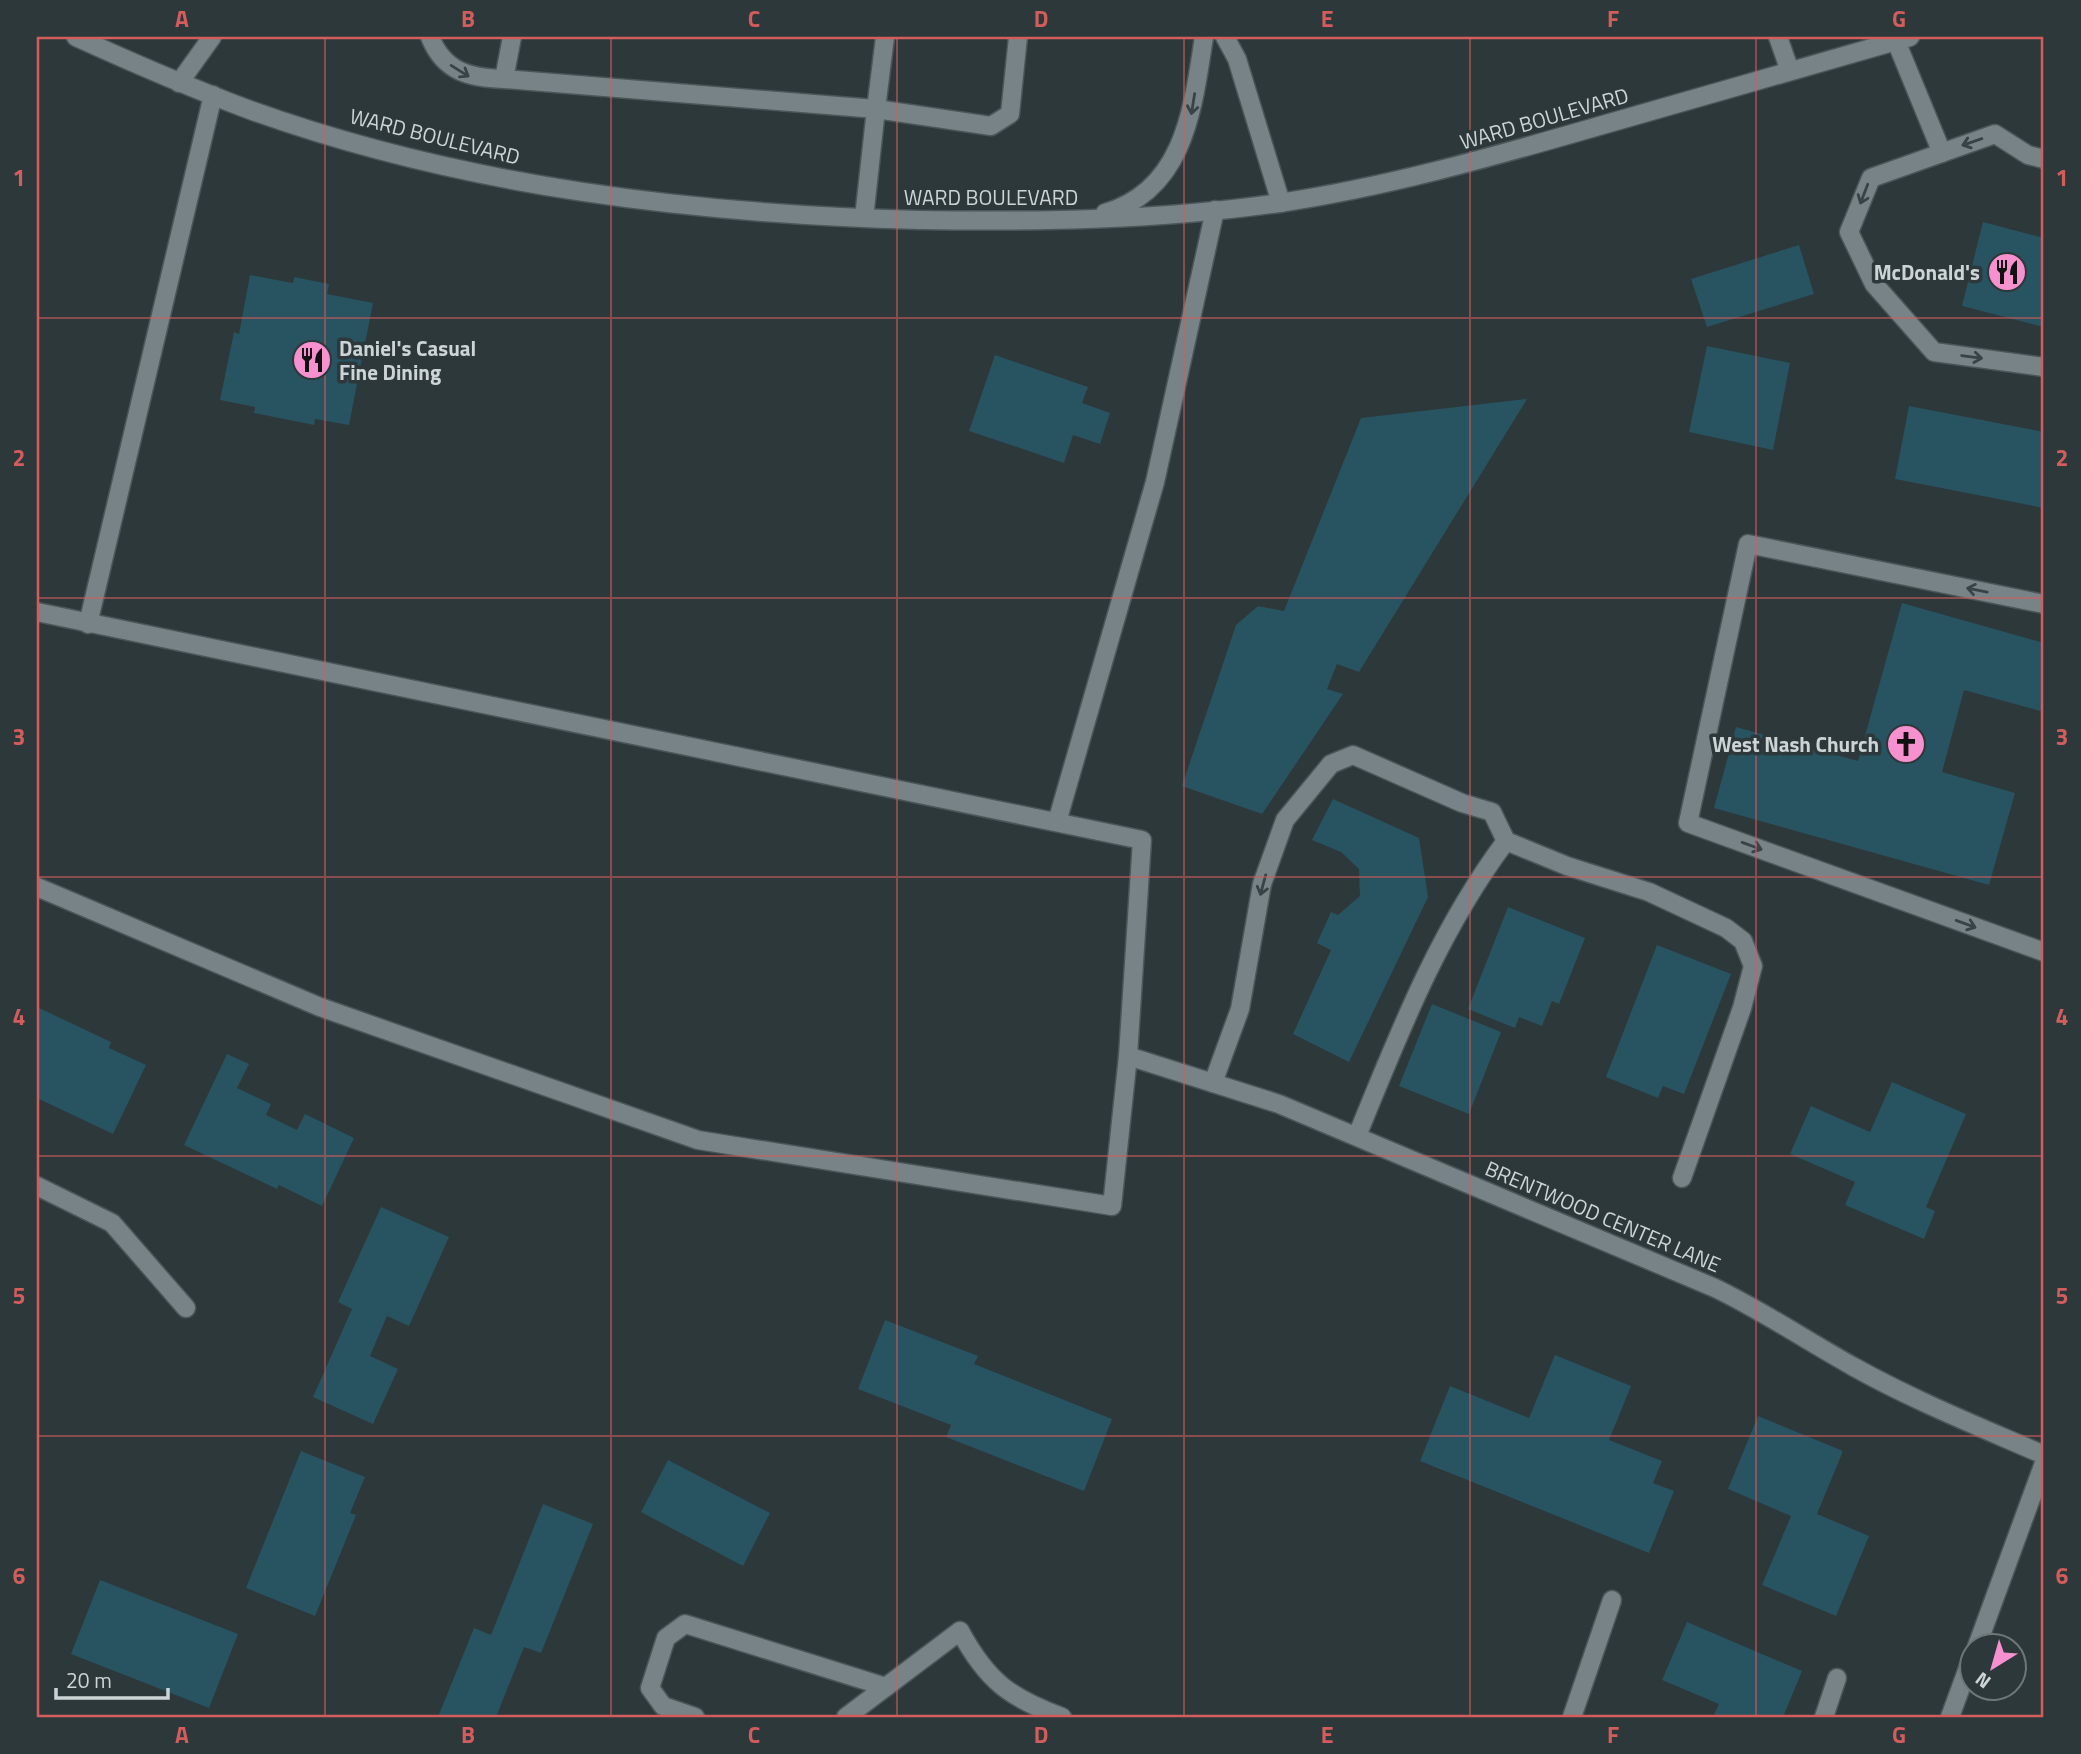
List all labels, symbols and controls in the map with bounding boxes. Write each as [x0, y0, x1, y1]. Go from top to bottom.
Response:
text: A [175, 1, 189, 36]
text: B [461, 1, 475, 36]
text: C [748, 1, 760, 36]
text: D [1034, 1, 1048, 36]
text: E [1321, 1, 1333, 36]
text: F [1607, 1, 1619, 36]
text: G [1892, 1, 1906, 36]
one-way arrow [450, 63, 469, 78]
street label: WARD BOULEVARD [1456, 79, 1632, 157]
one-way arrow [1186, 92, 1199, 115]
street label: WARD BOULEVARD [347, 99, 523, 173]
one-way arrow [1961, 137, 1983, 149]
text: 1 [13, 160, 25, 195]
text: 1 [2056, 160, 2068, 195]
street label: WARD BOULEVARD [904, 181, 1078, 213]
one-way arrow [1857, 183, 1870, 205]
restaurant icon: McDonald's [1986, 251, 2028, 293]
place label: McDonald's [1874, 256, 1980, 288]
place label: Daniel's Casual Fine Dining [339, 332, 476, 388]
restaurant icon: Daniel's Casual Fine Dining [291, 339, 333, 381]
one-way arrow [1960, 351, 1983, 364]
text: 2 [13, 440, 25, 475]
text: 2 [2056, 440, 2068, 475]
one-way arrow [1966, 583, 1989, 596]
text: 3 [13, 719, 25, 754]
text: 3 [2056, 719, 2068, 754]
church icon: West Nash Church [1885, 723, 1927, 765]
place label: West Nash Church [1712, 728, 1879, 760]
one-way arrow [1741, 840, 1763, 853]
one-way arrow [1256, 873, 1269, 896]
one-way arrow [1954, 919, 1976, 931]
text: 4 [13, 999, 25, 1034]
text: 4 [2056, 999, 2068, 1034]
street label: BRENTWOOD CENTER LANE [1480, 1152, 1726, 1280]
text: 5 [13, 1278, 25, 1313]
text: 5 [2056, 1278, 2068, 1313]
text: 6 [13, 1558, 26, 1593]
text: 6 [2056, 1558, 2069, 1593]
north arrow [1958, 1632, 2028, 1702]
scale bar [56, 1656, 168, 1700]
text: 20 m [66, 1664, 112, 1696]
text: N [1968, 1665, 1996, 1697]
text: A [175, 1717, 189, 1752]
text: B [461, 1717, 475, 1752]
text: C [748, 1717, 760, 1752]
text: D [1034, 1717, 1048, 1752]
text: E [1321, 1717, 1333, 1752]
text: F [1607, 1717, 1619, 1752]
text: G [1892, 1717, 1906, 1752]

